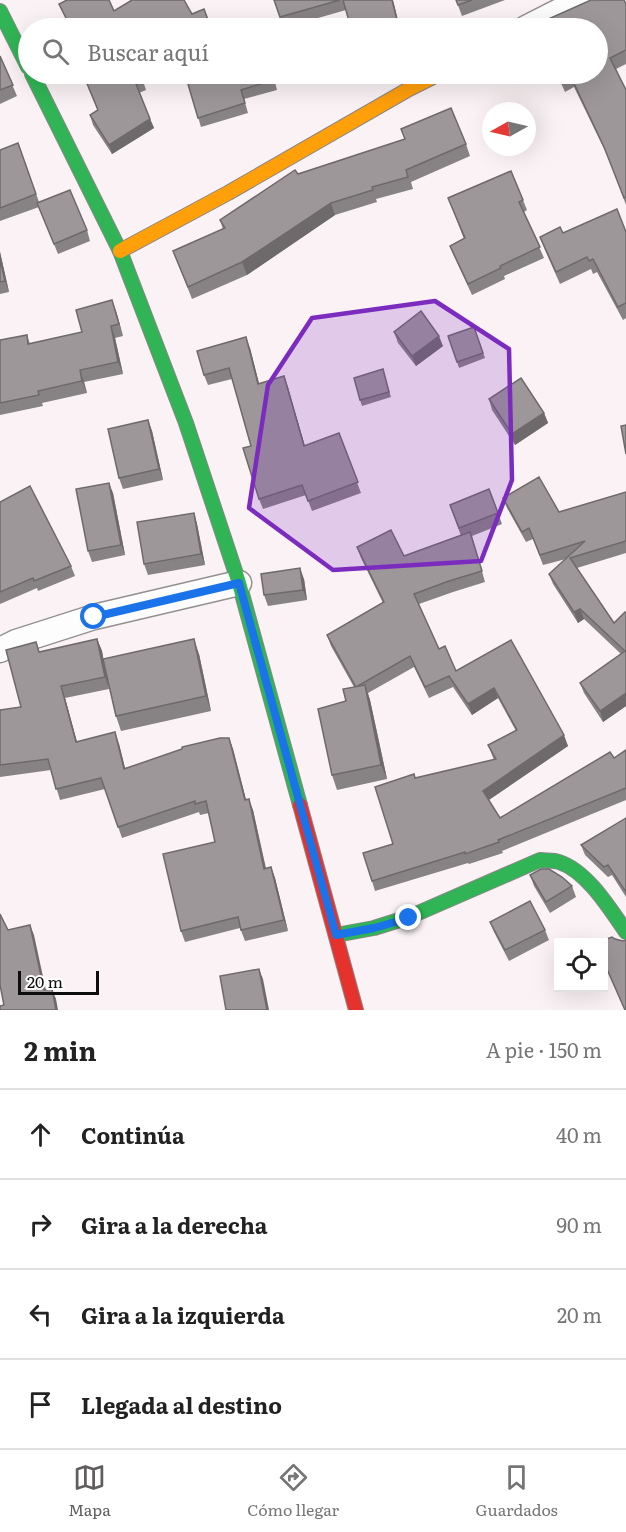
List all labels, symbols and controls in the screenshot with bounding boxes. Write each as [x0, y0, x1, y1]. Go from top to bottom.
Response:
search box [18, 18, 608, 84]
icon: search [39, 35, 72, 68]
text: Buscar aquí [87, 35, 209, 68]
north arrow [482, 102, 536, 156]
route start [80, 603, 106, 629]
route end [395, 904, 421, 930]
map controls [554, 938, 608, 992]
button: locate [554, 938, 608, 992]
scale bar [18, 968, 99, 996]
text: 20 m [27, 969, 63, 993]
text: 2 min [24, 1030, 97, 1069]
text: A pie · 150 m [486, 1034, 602, 1064]
icon: ahead [24, 1118, 57, 1151]
text: Continúa [81, 1118, 185, 1151]
text: 40 m [556, 1119, 602, 1149]
icon: right [24, 1208, 57, 1241]
text: Gira a la derecha [81, 1208, 268, 1241]
text: 90 m [557, 1209, 602, 1239]
icon: left [24, 1298, 57, 1331]
text: Gira a la izquierda [81, 1298, 285, 1331]
text: 20 m [557, 1299, 602, 1329]
icon: arrive [24, 1388, 57, 1421]
text: Llegada al destino [81, 1388, 282, 1421]
tab: Mapa [68, 1461, 111, 1521]
tab: Cómo llegar [247, 1461, 339, 1521]
tab: Guardados [475, 1461, 558, 1521]

